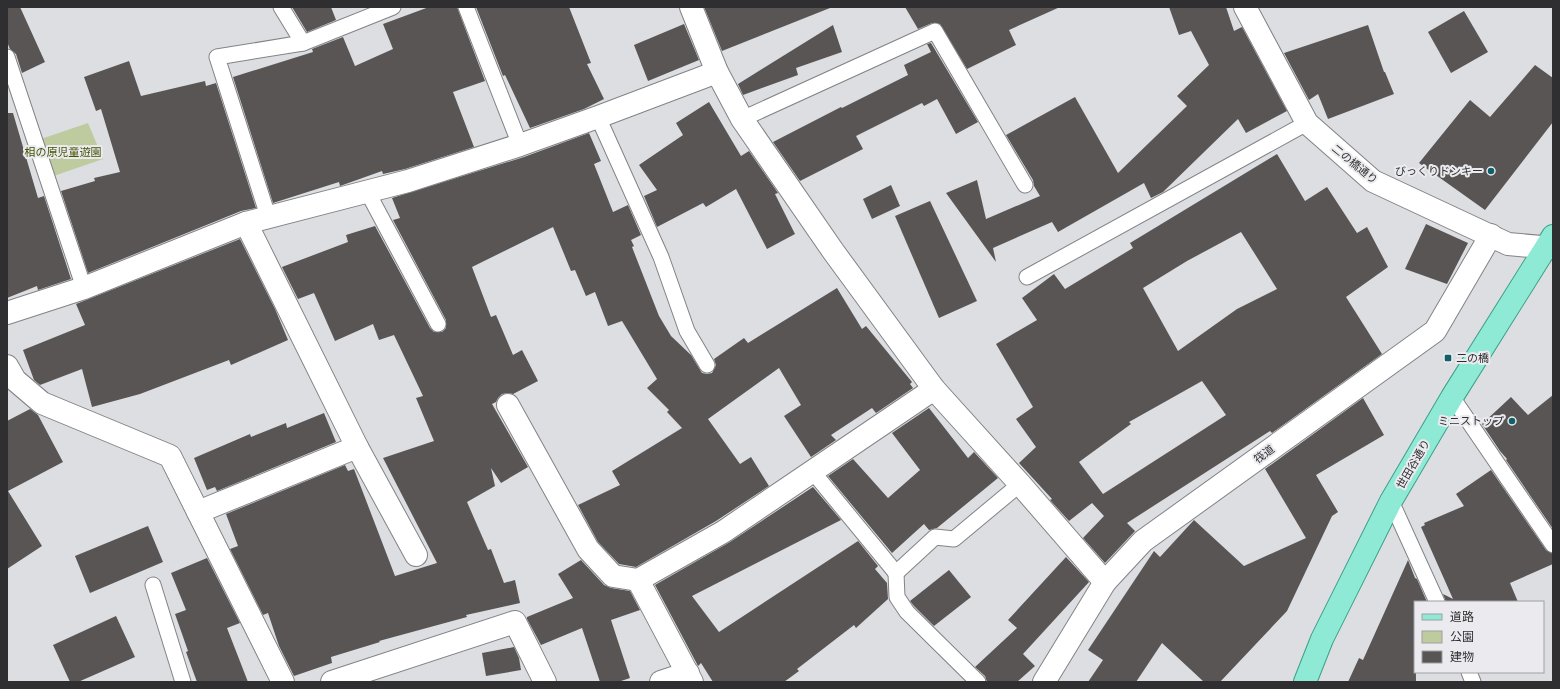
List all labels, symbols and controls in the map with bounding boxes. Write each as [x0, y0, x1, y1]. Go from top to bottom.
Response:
street label: 二の橋通り [1329, 141, 1381, 187]
park label: 相の原児童遊園 [25, 145, 102, 159]
place label: びっくりドンキー [1395, 164, 1483, 178]
marker: びっくりドンキー [1486, 166, 1496, 176]
place label: 二の橋 [1456, 351, 1489, 365]
marker: 二の橋 [1443, 353, 1453, 363]
place label: ミニストップ [1438, 414, 1504, 428]
marker: ミニストップ [1507, 416, 1517, 426]
street label: 世田谷通り [1393, 437, 1433, 491]
street label: 筏道 [1251, 442, 1277, 466]
legend [1414, 601, 1544, 673]
text: 道路 [1450, 609, 1474, 624]
text: 公園 [1450, 629, 1474, 644]
text: 建物 [1450, 649, 1474, 664]

